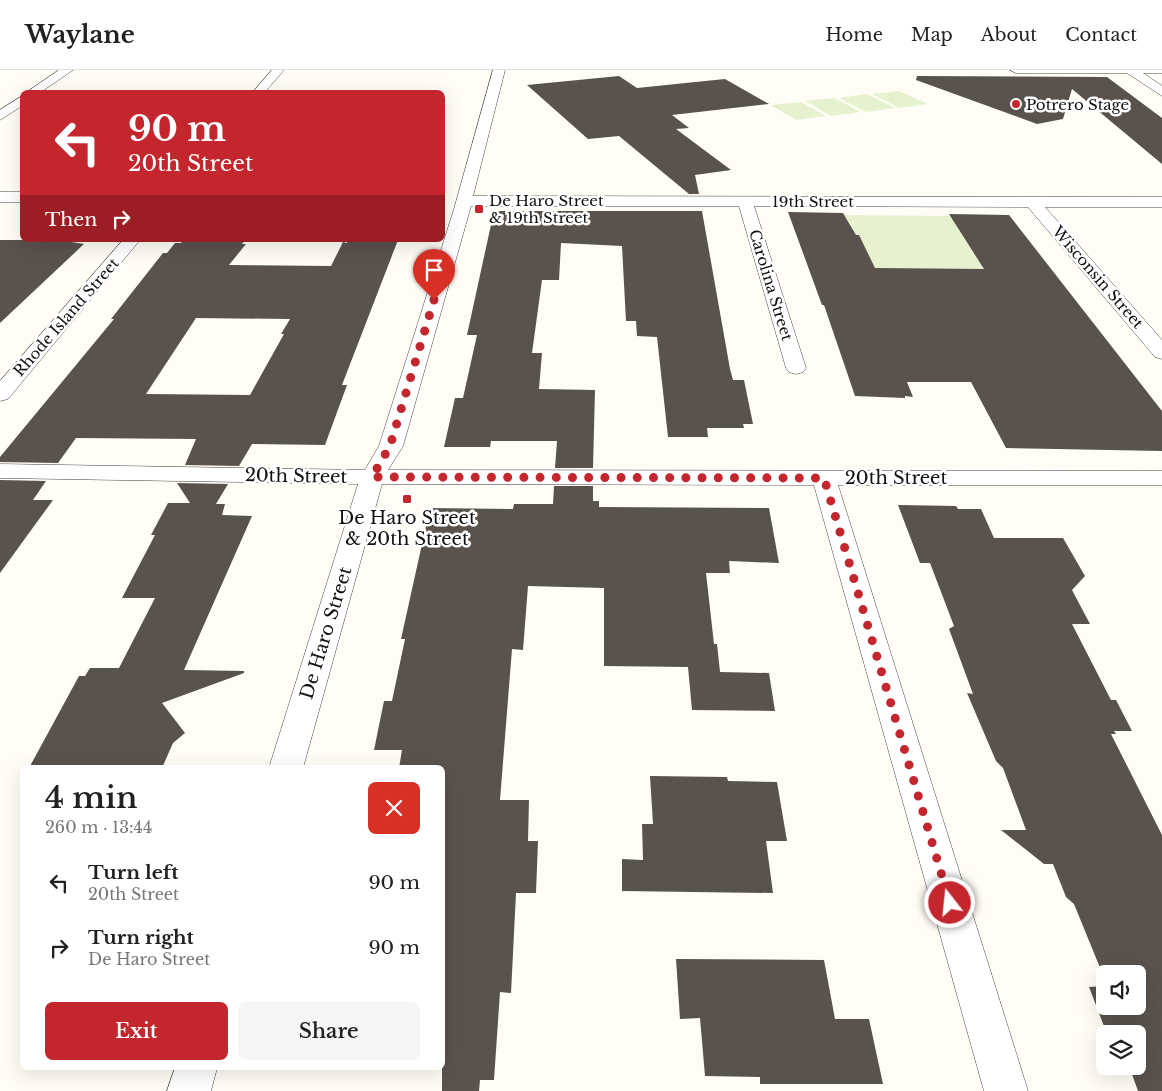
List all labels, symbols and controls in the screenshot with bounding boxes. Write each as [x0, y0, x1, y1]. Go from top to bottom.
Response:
text: Waylane [25, 20, 135, 49]
text: Home [825, 24, 883, 46]
text: Map [911, 24, 953, 46]
text: About [981, 24, 1037, 46]
text: Contact [1065, 24, 1137, 46]
place label: Potrero Stage [1026, 95, 1129, 114]
marker: Potrero Stage [1010, 98, 1022, 110]
text: 90 m [128, 107, 226, 150]
icon: left [45, 110, 110, 175]
text: 20th Street [128, 150, 253, 177]
place label: De Haro Street & 19th Street [489, 191, 604, 227]
street label: 19th Street [772, 192, 854, 211]
marker: De Haro Street & 19th Street [473, 203, 485, 215]
icon: right [107, 205, 135, 233]
text: Then [45, 208, 97, 231]
street label: Wisconsin Street [1048, 221, 1148, 332]
street label: Carolina Street [745, 227, 797, 343]
pin [413, 249, 455, 300]
street label: Rhode Island Street [9, 254, 123, 380]
icon: arrive [420, 256, 448, 284]
street label: 20th Street [245, 464, 348, 488]
street label: 20th Street [845, 467, 947, 489]
marker: De Haro Street & 20th Street [401, 493, 413, 505]
place label: De Haro Street & 20th Street [338, 507, 476, 550]
street label: De Haro Street [295, 564, 357, 702]
text: 4 min [45, 779, 137, 816]
button: close [368, 782, 420, 834]
text: 260 m · 13:44 [45, 817, 152, 837]
text: Turn left [88, 861, 179, 884]
icon: left [45, 869, 73, 897]
text: 90 m [368, 871, 420, 894]
position arrow [923, 876, 975, 928]
text: 20th Street [88, 884, 179, 904]
text: Turn right [88, 926, 194, 949]
icon: right [45, 934, 73, 962]
text: 90 m [368, 936, 420, 959]
text: De Haro Street [88, 949, 210, 969]
map controls [1096, 965, 1146, 1075]
button: sound [1096, 965, 1146, 1015]
button: Exit [45, 1002, 228, 1060]
button: Share [238, 1002, 420, 1060]
button: layers [1096, 1025, 1146, 1075]

